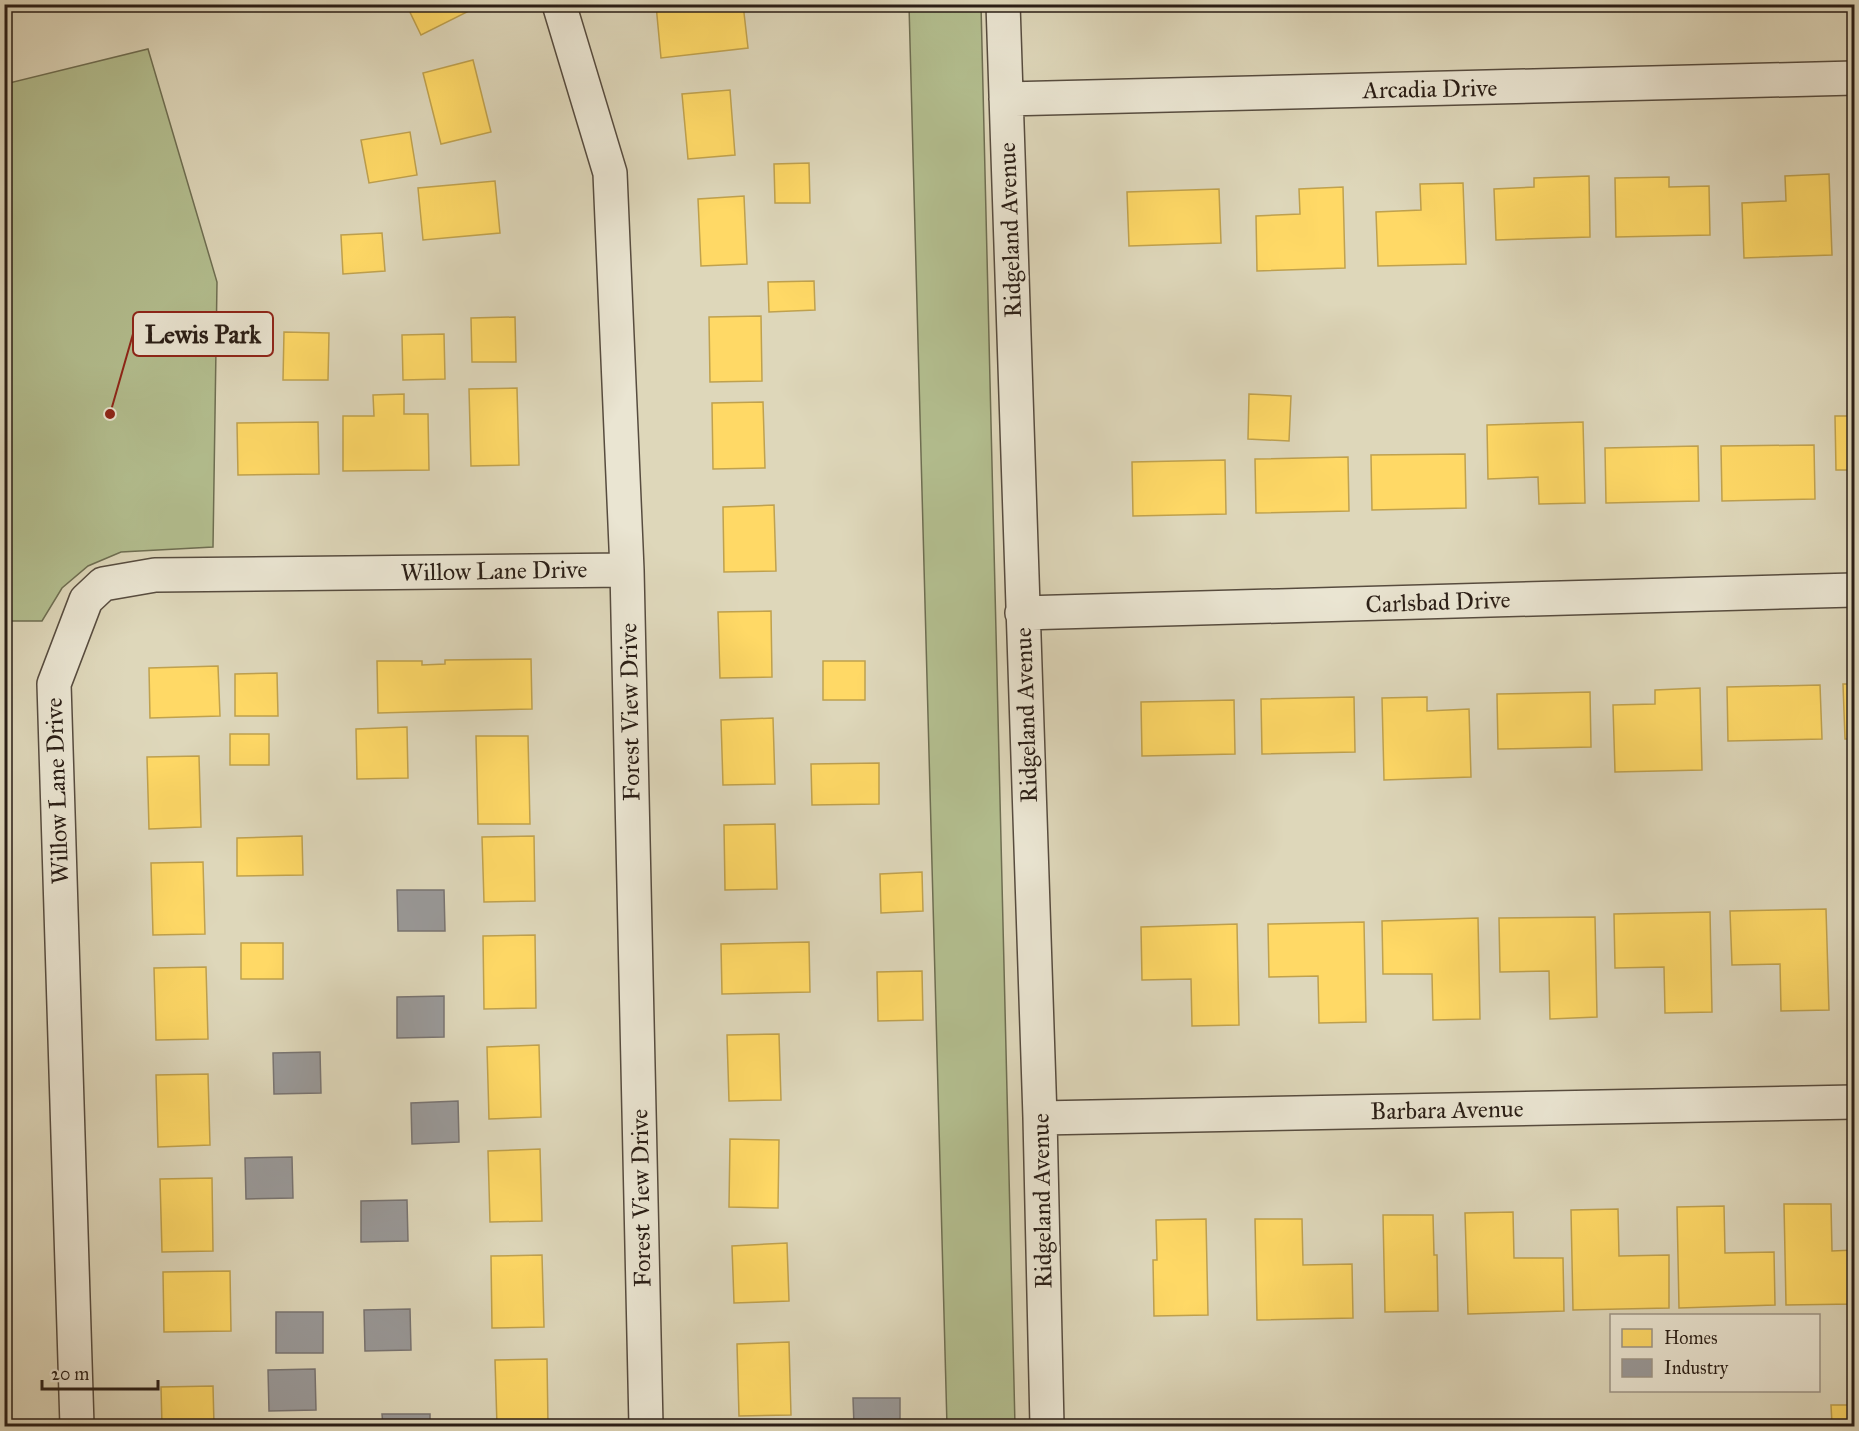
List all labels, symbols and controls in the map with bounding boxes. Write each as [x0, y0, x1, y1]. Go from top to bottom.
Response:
street label: Arcadia Drive [1361, 73, 1498, 105]
street label: Ridgeland Avenue [992, 142, 1028, 318]
callout: Lewis Park [133, 312, 273, 356]
text: Lewis Park [145, 318, 262, 350]
street label: Willow Lane Drive [400, 554, 588, 588]
street label: Carlsbad Drive [1365, 584, 1511, 620]
street label: Forest View Drive [613, 623, 647, 801]
street label: Ridgeland Avenue [1008, 627, 1044, 803]
street label: Willow Lane Drive [39, 697, 75, 885]
street label: Barbara Avenue [1370, 1094, 1524, 1126]
street label: Forest View Drive [624, 1109, 658, 1287]
street label: Ridgeland Avenue [1025, 1113, 1059, 1289]
legend [1610, 1314, 1820, 1392]
text: Homes [1664, 1327, 1718, 1349]
scale bar [42, 1353, 158, 1391]
text: Industry [1664, 1357, 1729, 1379]
text: 20 m [51, 1363, 89, 1385]

